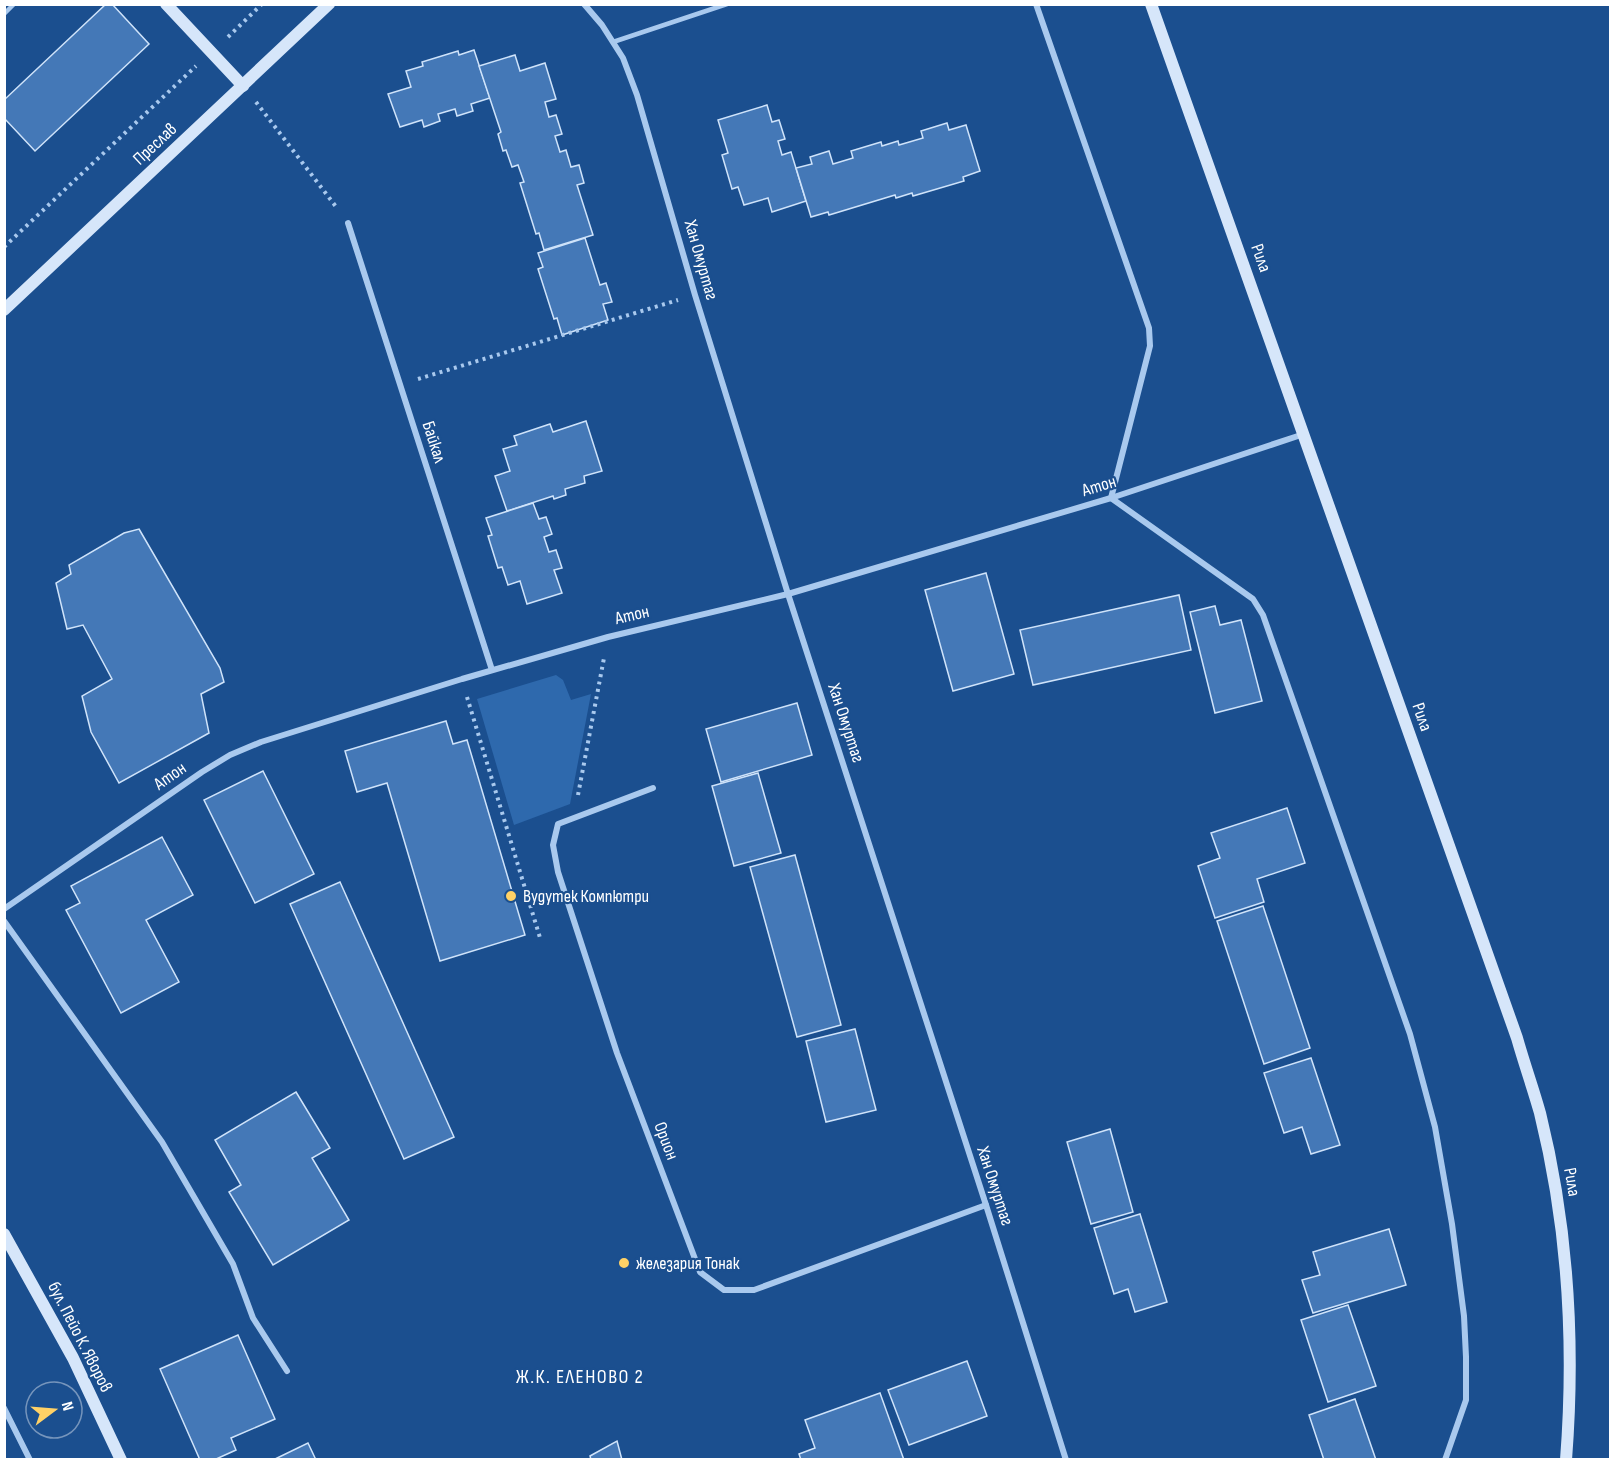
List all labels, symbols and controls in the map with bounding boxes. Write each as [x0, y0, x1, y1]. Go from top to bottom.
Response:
street label: Преслав [129, 119, 181, 169]
street label: Хан Омуртаг [679, 217, 722, 302]
street label: Рила [1246, 241, 1276, 275]
street label: Байкал [417, 419, 451, 466]
street label: Атон [1078, 471, 1119, 501]
street label: Атон [612, 601, 651, 629]
street label: Хан Омуртаг [823, 680, 869, 765]
street label: Рила [1407, 700, 1437, 734]
street label: Атон [149, 757, 190, 795]
place label: Вудутек Компютри [523, 886, 649, 907]
marker: Вудутек Компютри [504, 889, 518, 903]
street label: Орион [649, 1119, 683, 1163]
street label: Хан Омуртаг [972, 1143, 1018, 1228]
street label: Рила [1559, 1166, 1585, 1198]
place label: железария Тонак [636, 1253, 740, 1274]
marker: железария Тонак [617, 1256, 631, 1270]
street label: бул. Пейо К. Яворов [43, 1278, 117, 1396]
district label: Ж.К. ЕЛЕНОВО 2 [516, 1365, 644, 1389]
north arrow [24, 1380, 84, 1440]
text: N [57, 1400, 77, 1413]

